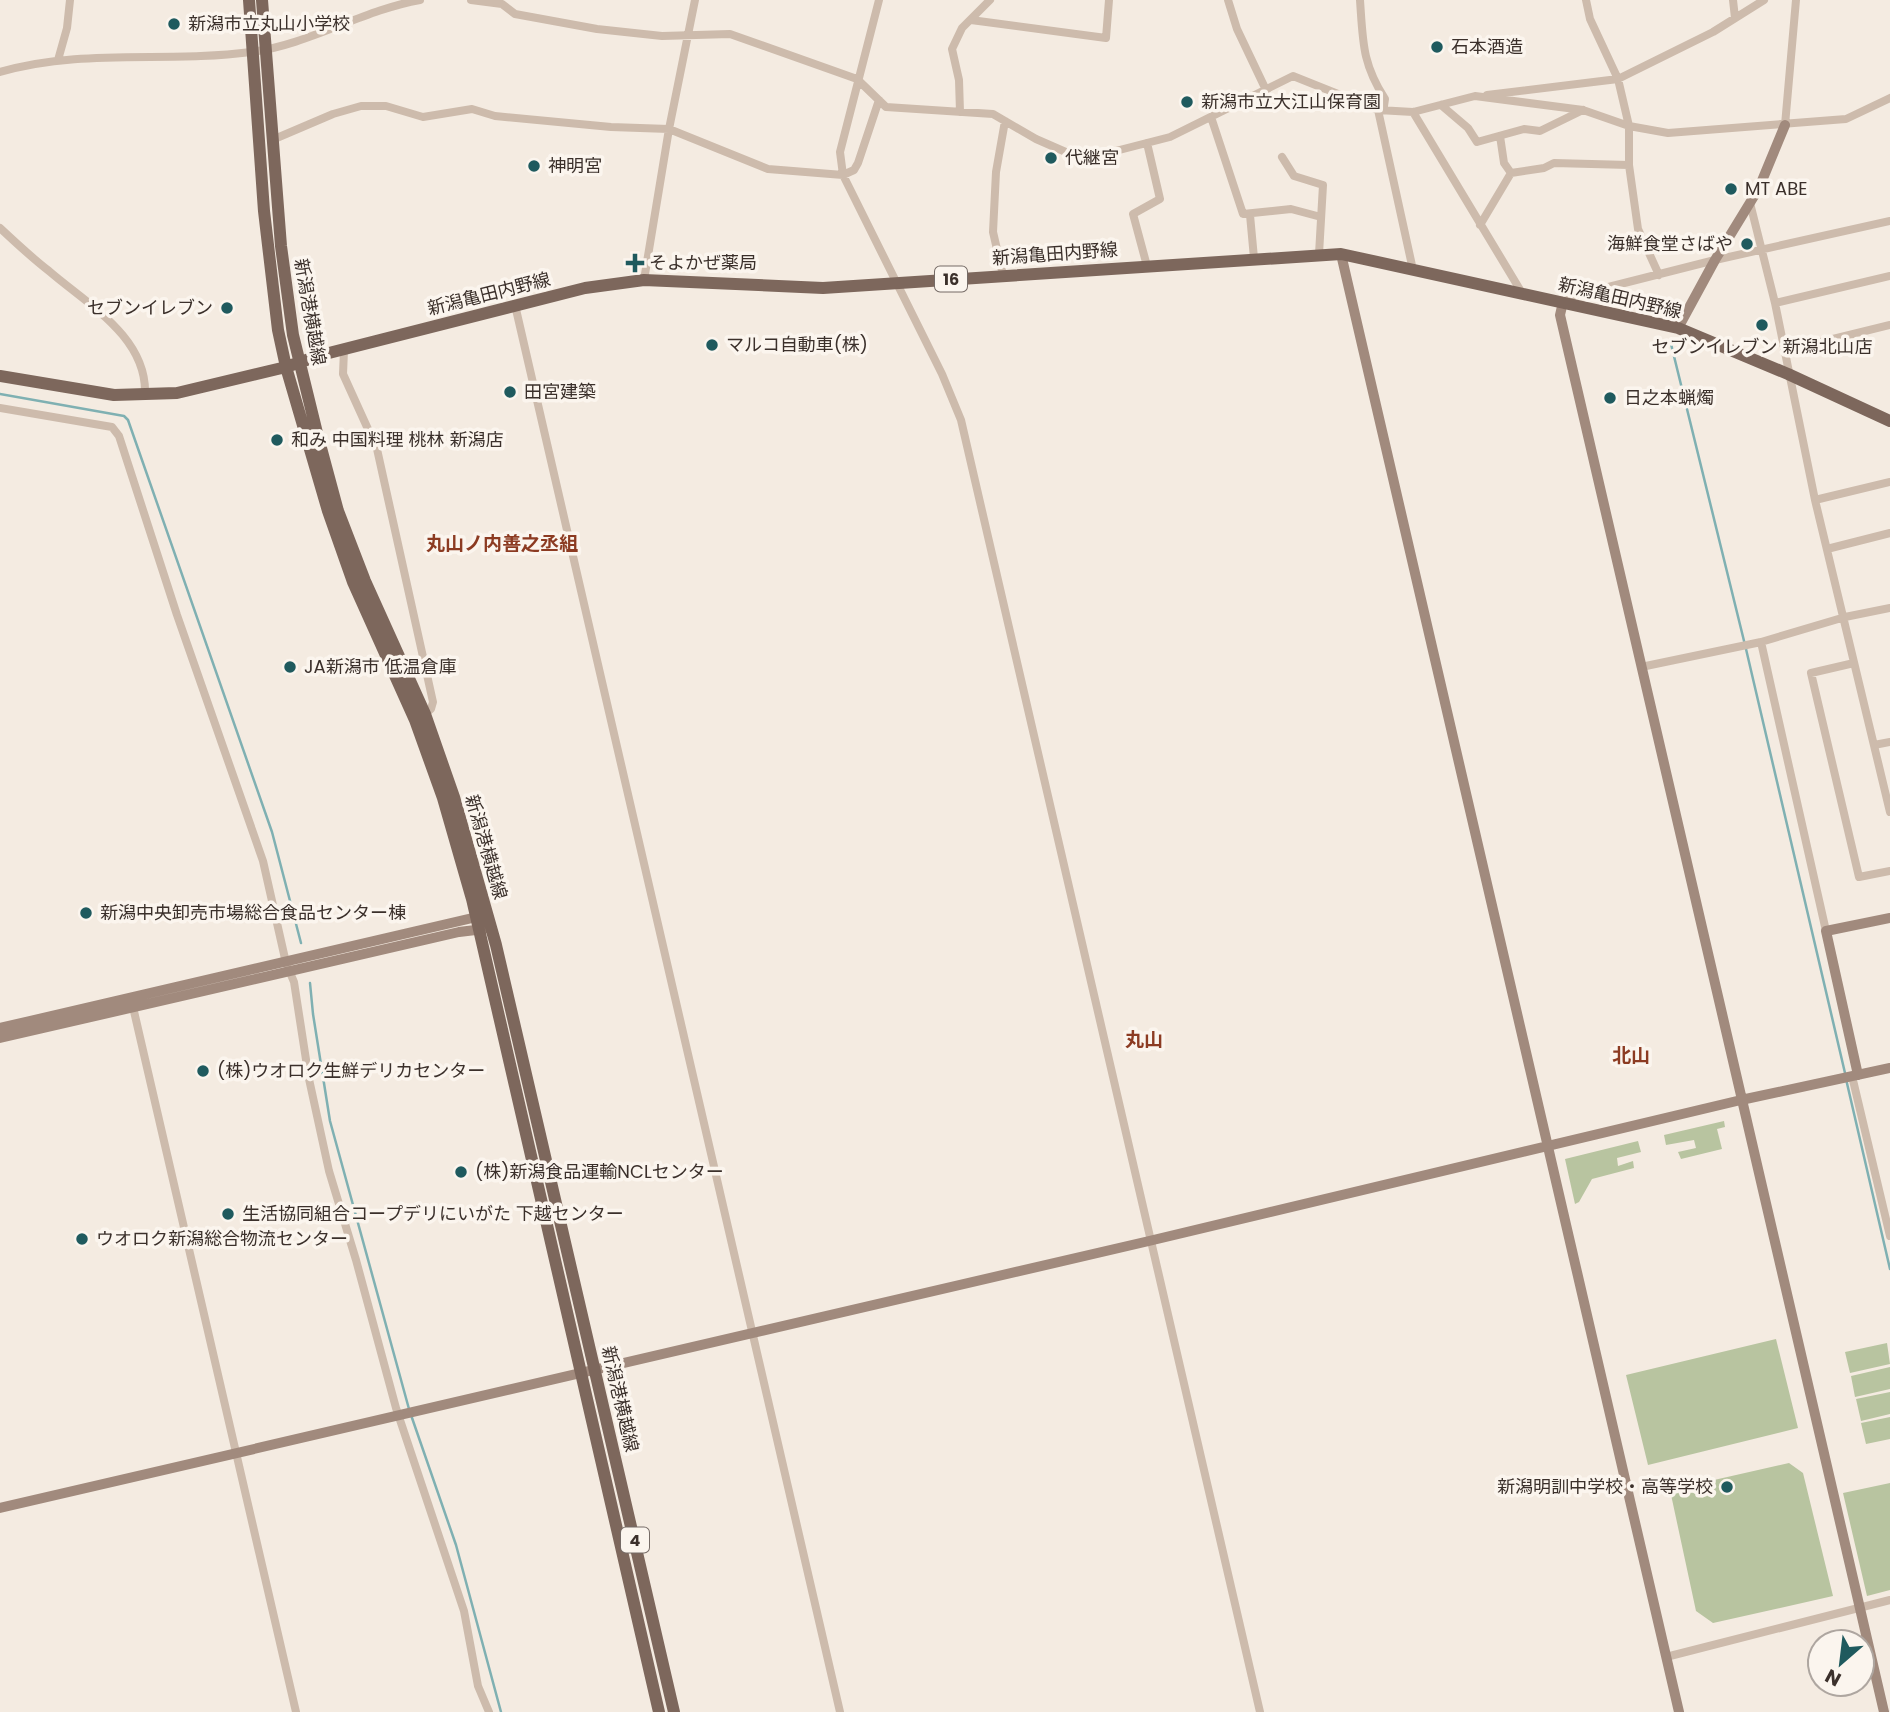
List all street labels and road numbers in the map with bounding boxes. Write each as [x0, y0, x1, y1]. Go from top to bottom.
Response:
street label: 新潟亀田内野線 [991, 237, 1119, 270]
street label: 新潟港横越線 [289, 257, 332, 367]
street label: 新潟亀田内野線 [425, 266, 553, 321]
road number: 16 [935, 266, 967, 292]
street label: 新潟亀田内野線 [1556, 271, 1684, 324]
street label: 新潟港横越線 [460, 792, 513, 902]
street label: 新潟港横越線 [596, 1343, 645, 1454]
road number: 4 [621, 1528, 649, 1552]

